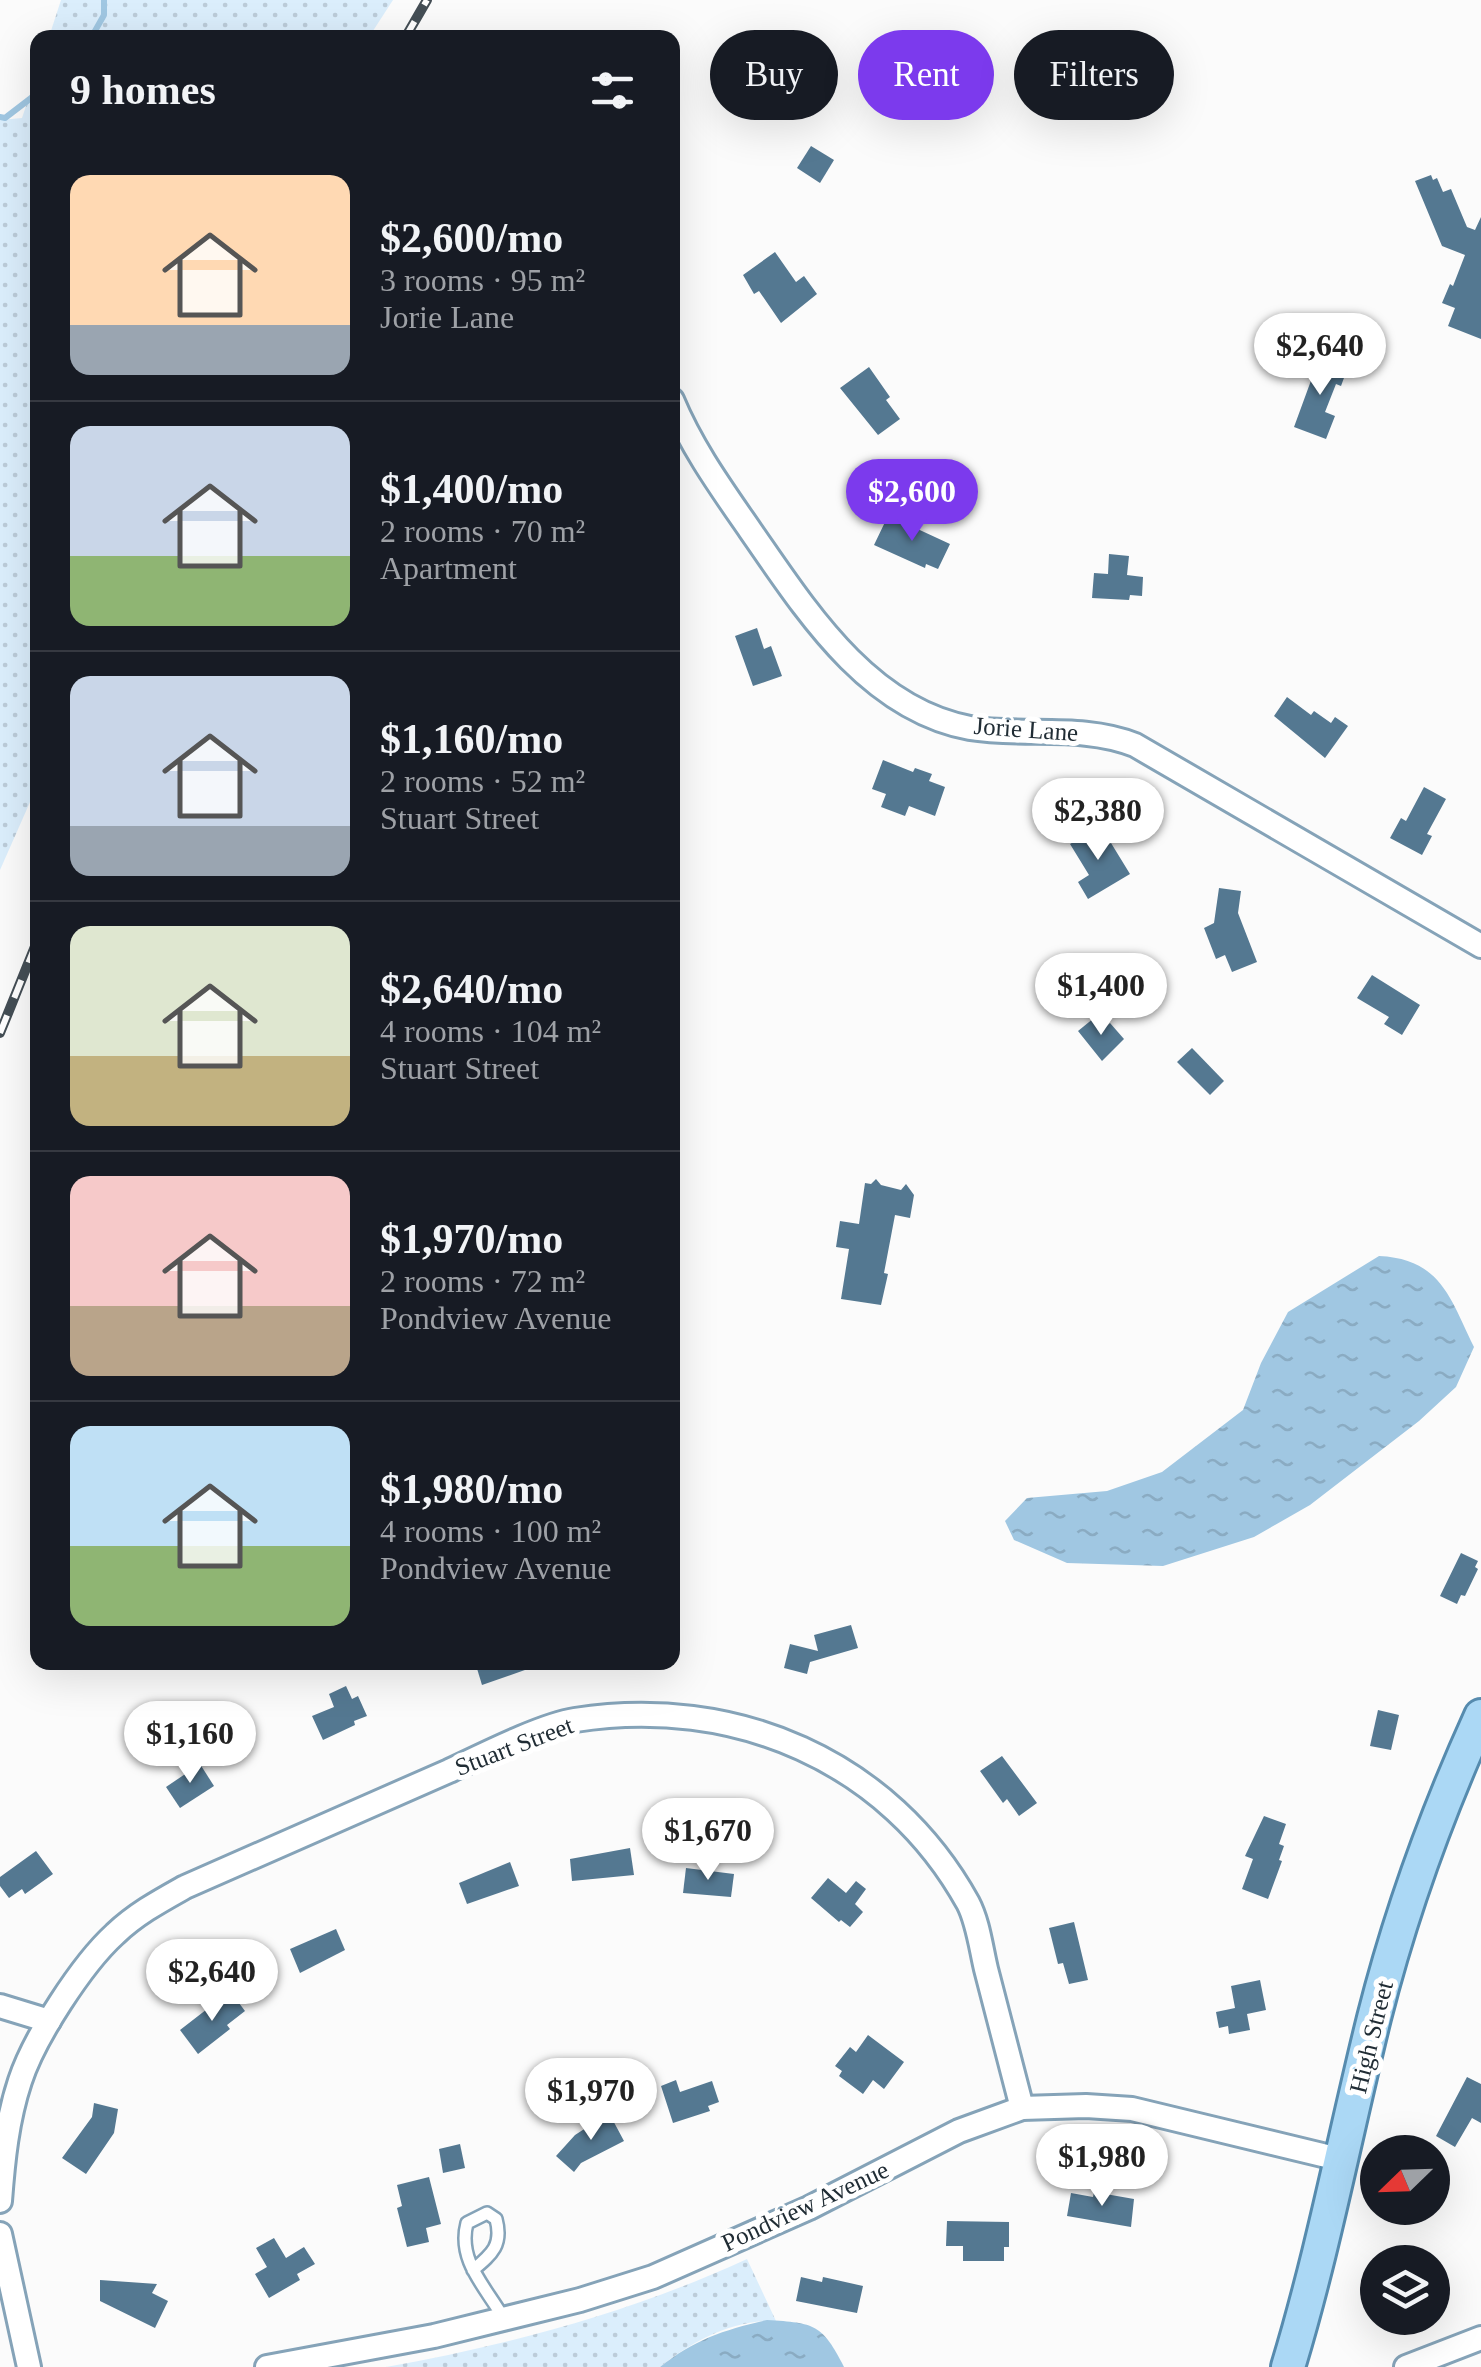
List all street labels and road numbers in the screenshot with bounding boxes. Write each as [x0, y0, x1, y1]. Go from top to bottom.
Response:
street label: Jorie Lane [973, 712, 1079, 746]
street label: Stuart Street [451, 1711, 577, 1781]
street label: High Street [1344, 1978, 1398, 2096]
street label: Pondview Avenue [717, 2156, 893, 2256]

